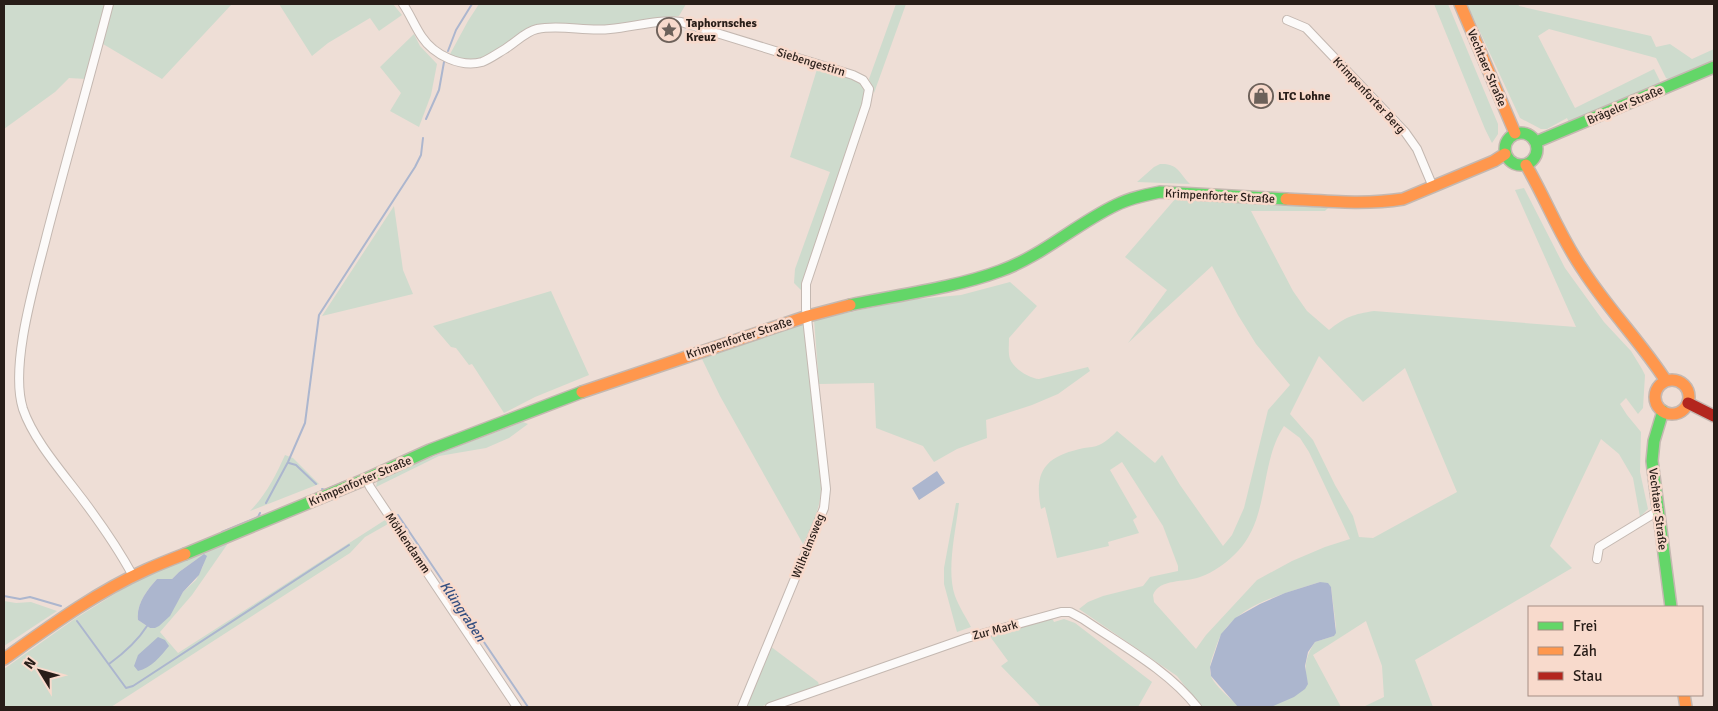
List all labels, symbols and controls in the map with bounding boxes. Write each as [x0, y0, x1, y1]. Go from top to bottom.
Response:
place label: Taphornsches Kreuz [686, 16, 757, 45]
place icon: Taphornsches Kreuz [656, 17, 682, 43]
street label: Vechtaer Straße [1463, 27, 1510, 109]
street label: Siebengestirn [775, 45, 847, 80]
street label: Krimpenforter Berg [1329, 54, 1408, 137]
shop icon: LTC Lohne [1248, 83, 1274, 109]
street label: Brägeler Straße [1585, 83, 1665, 128]
place label: LTC Lohne [1278, 89, 1330, 104]
street label: Krimpenforter Straße [1165, 186, 1275, 207]
street label: Krimpenforter Straße [684, 314, 794, 363]
street label: Krimpenforter Straße [307, 453, 414, 510]
street label: Vechtaer Straße [1645, 467, 1670, 551]
street label: Möhlendamm [382, 510, 433, 576]
street label: Wilhelmsweg [789, 512, 828, 581]
water label: Klüngraben [436, 578, 489, 645]
legend [1528, 606, 1703, 696]
street label: Zur Mark [971, 617, 1019, 644]
text: Frei [1573, 617, 1597, 635]
text: Zäh [1573, 642, 1597, 660]
north arrow [15, 646, 65, 696]
text: N [20, 654, 40, 672]
text: Stau [1573, 667, 1602, 685]

